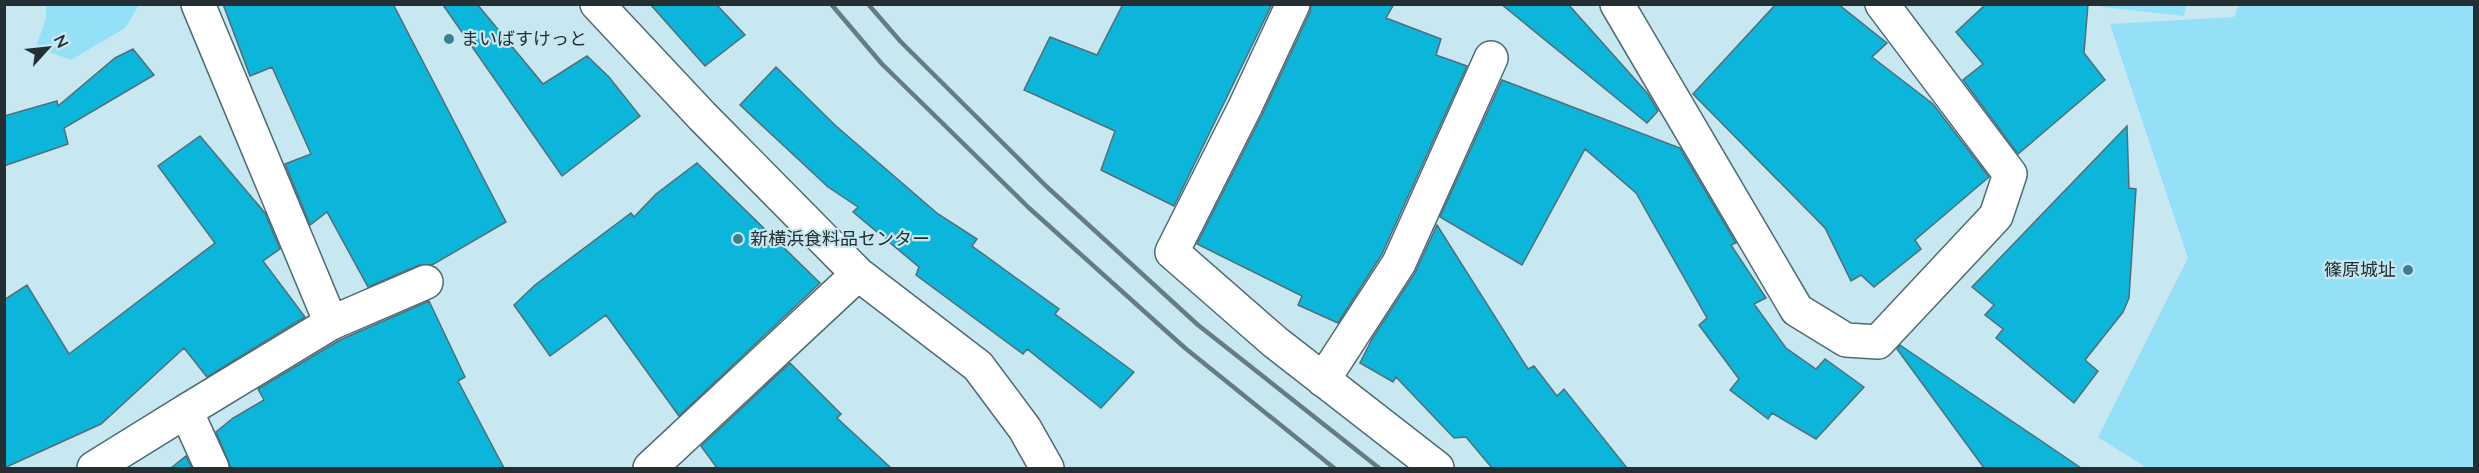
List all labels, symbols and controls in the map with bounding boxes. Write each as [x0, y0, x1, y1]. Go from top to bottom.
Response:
north arrow [18, 18, 78, 78]
place label: まいばすけっと [461, 27, 587, 49]
text: N [51, 31, 73, 51]
marker: まいばすけっと [442, 32, 456, 46]
place label: 新横浜食料品センター [750, 227, 930, 249]
marker: 新横浜食料品センター [731, 232, 745, 246]
place label: 篠原城址 [2324, 258, 2396, 280]
marker: 篠原城址 [2401, 263, 2415, 277]

